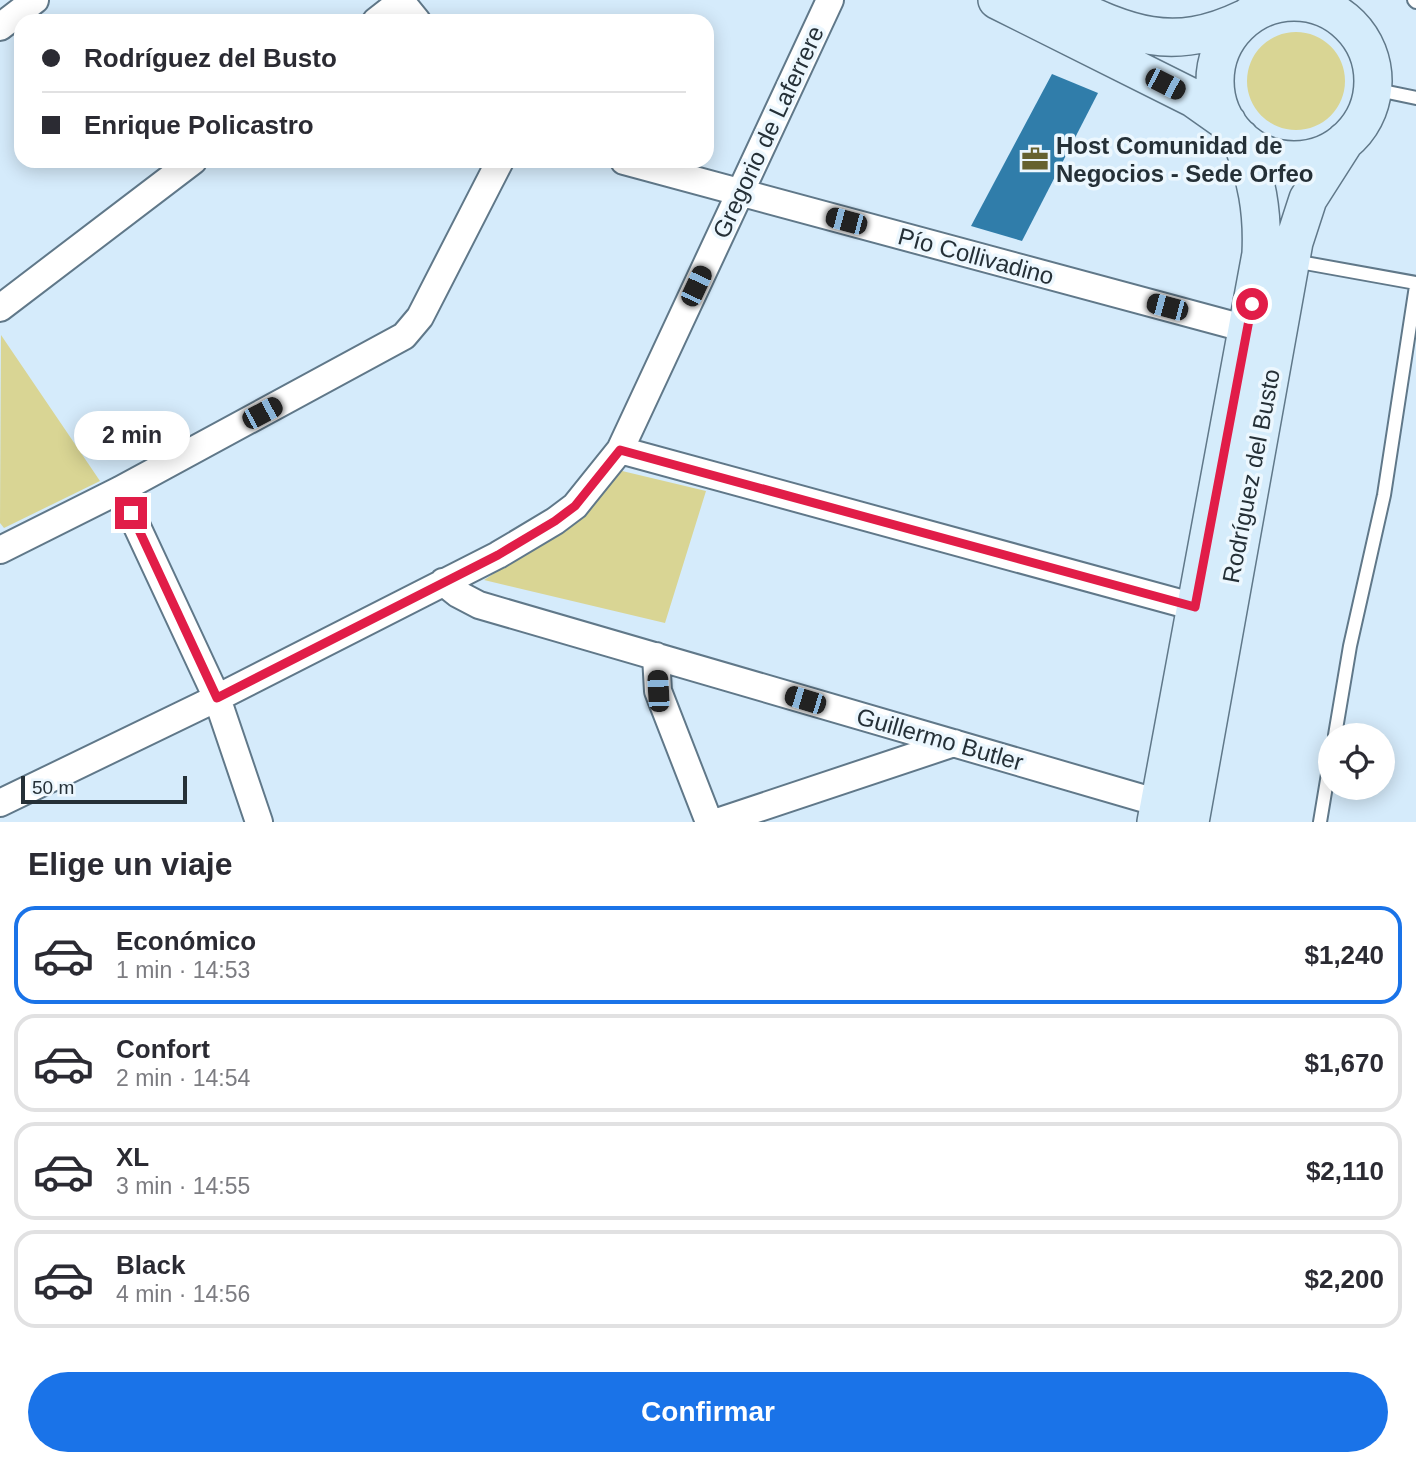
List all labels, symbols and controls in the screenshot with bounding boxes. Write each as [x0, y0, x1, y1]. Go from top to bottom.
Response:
street label: Gregorio de Laferrere [707, 22, 829, 242]
text: Rodríguez del Busto [84, 43, 337, 73]
car [1142, 65, 1189, 103]
text: Enrique Policastro [84, 110, 314, 140]
place label: Host Comunidad de Negocios - Sede Orfeo [1056, 132, 1313, 187]
office icon: Host Comunidad de Negocios - Sede Orfeo [1020, 144, 1050, 174]
car [823, 205, 870, 237]
street label: Pío Collivadino [895, 222, 1057, 290]
car [678, 263, 715, 309]
route start [1236, 288, 1268, 320]
car [1144, 291, 1191, 323]
street label: Rodríguez del Busto [1217, 367, 1285, 585]
car [239, 394, 286, 432]
callout: 2 min [73, 412, 189, 461]
text: 2 min [102, 422, 162, 448]
route end [115, 497, 147, 529]
car [647, 669, 670, 713]
car [782, 684, 829, 716]
street label: Guillermo Butler [854, 702, 1026, 776]
map controls [1318, 723, 1395, 800]
button: locate [1318, 723, 1395, 800]
scale bar [21, 773, 187, 805]
text: 50 m [32, 777, 74, 798]
text: Elige un viaje [28, 846, 233, 882]
icon: car [32, 924, 95, 987]
text: Económico [116, 926, 256, 956]
text: $1,240 [1304, 940, 1384, 970]
text: 1 min · 14:53 [116, 957, 250, 983]
icon: car [32, 1032, 95, 1095]
text: Confort [116, 1034, 210, 1064]
text: $1,670 [1304, 1048, 1384, 1078]
text: 2 min · 14:54 [116, 1065, 250, 1091]
icon: car [32, 1140, 95, 1203]
text: XL [116, 1142, 149, 1172]
text: $2,110 [1306, 1156, 1384, 1186]
text: 3 min · 14:55 [116, 1173, 250, 1199]
icon: car [32, 1248, 95, 1311]
text: Black [116, 1250, 185, 1280]
text: $2,200 [1304, 1264, 1384, 1294]
text: 4 min · 14:56 [116, 1281, 250, 1307]
button: Confirmar [28, 1372, 1388, 1452]

